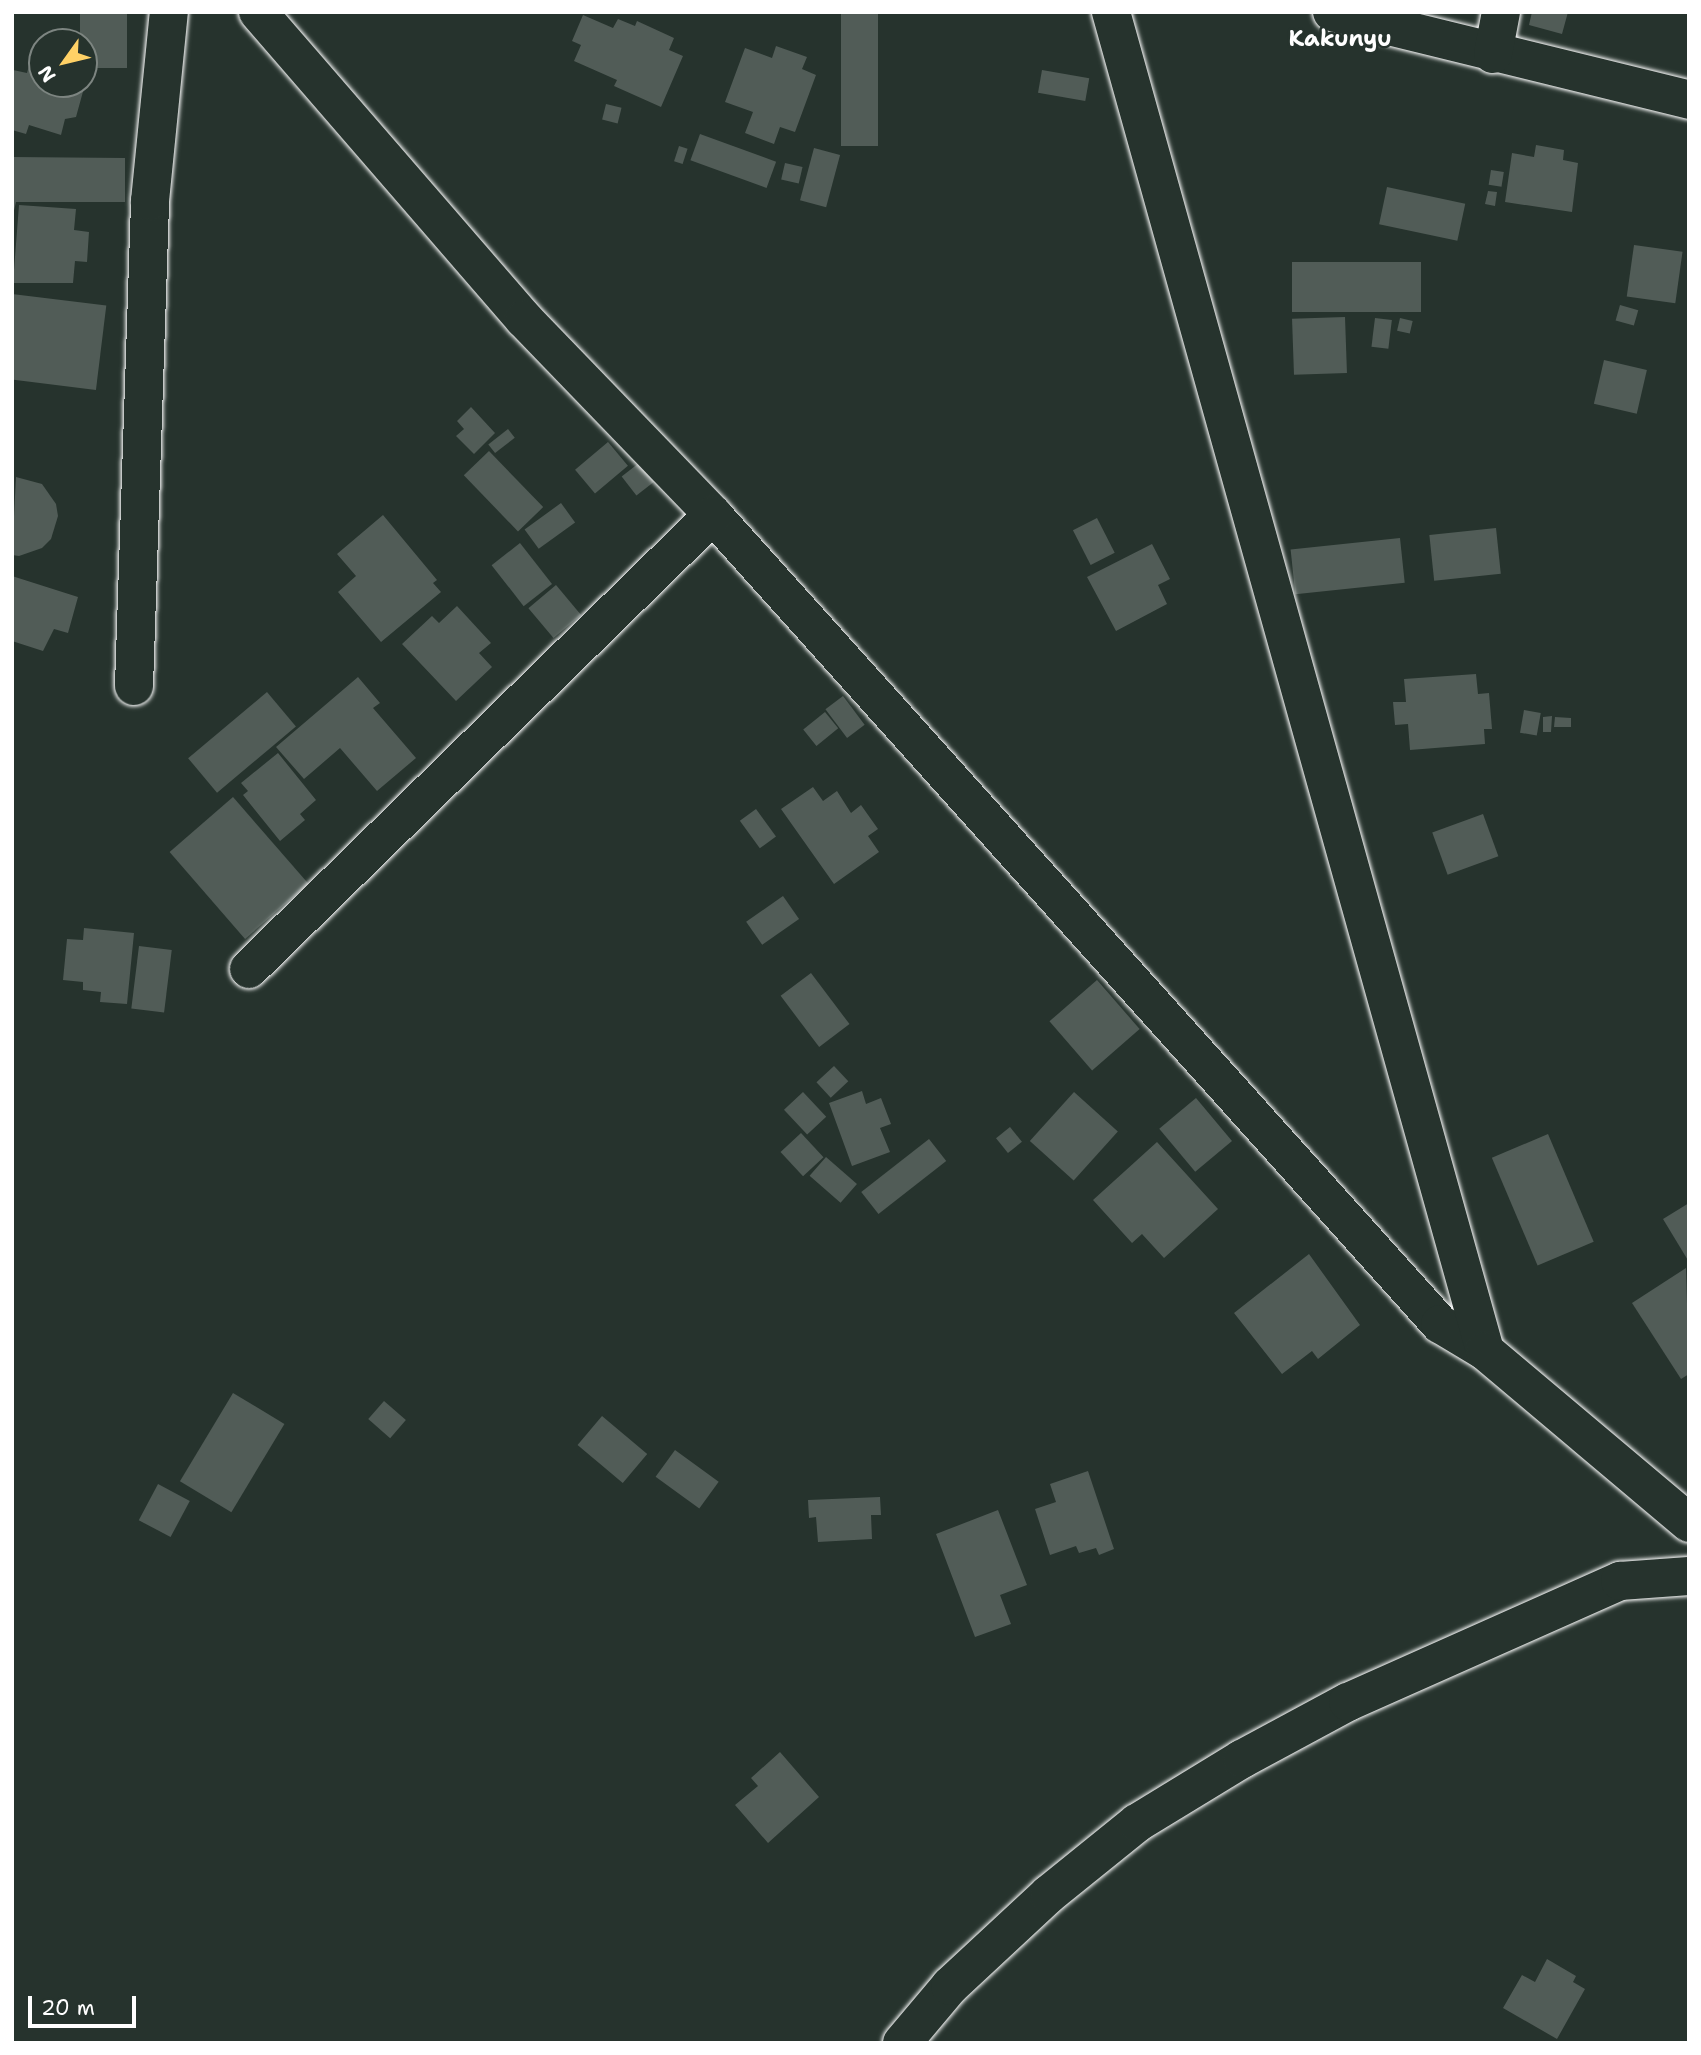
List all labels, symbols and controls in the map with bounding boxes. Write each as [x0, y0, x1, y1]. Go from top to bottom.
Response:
district label: Kakunyu [1288, 24, 1392, 52]
north arrow [28, 28, 98, 98]
text: N [32, 61, 61, 87]
scale bar [32, 1982, 140, 2026]
text: 20 m [41, 1994, 95, 2022]

